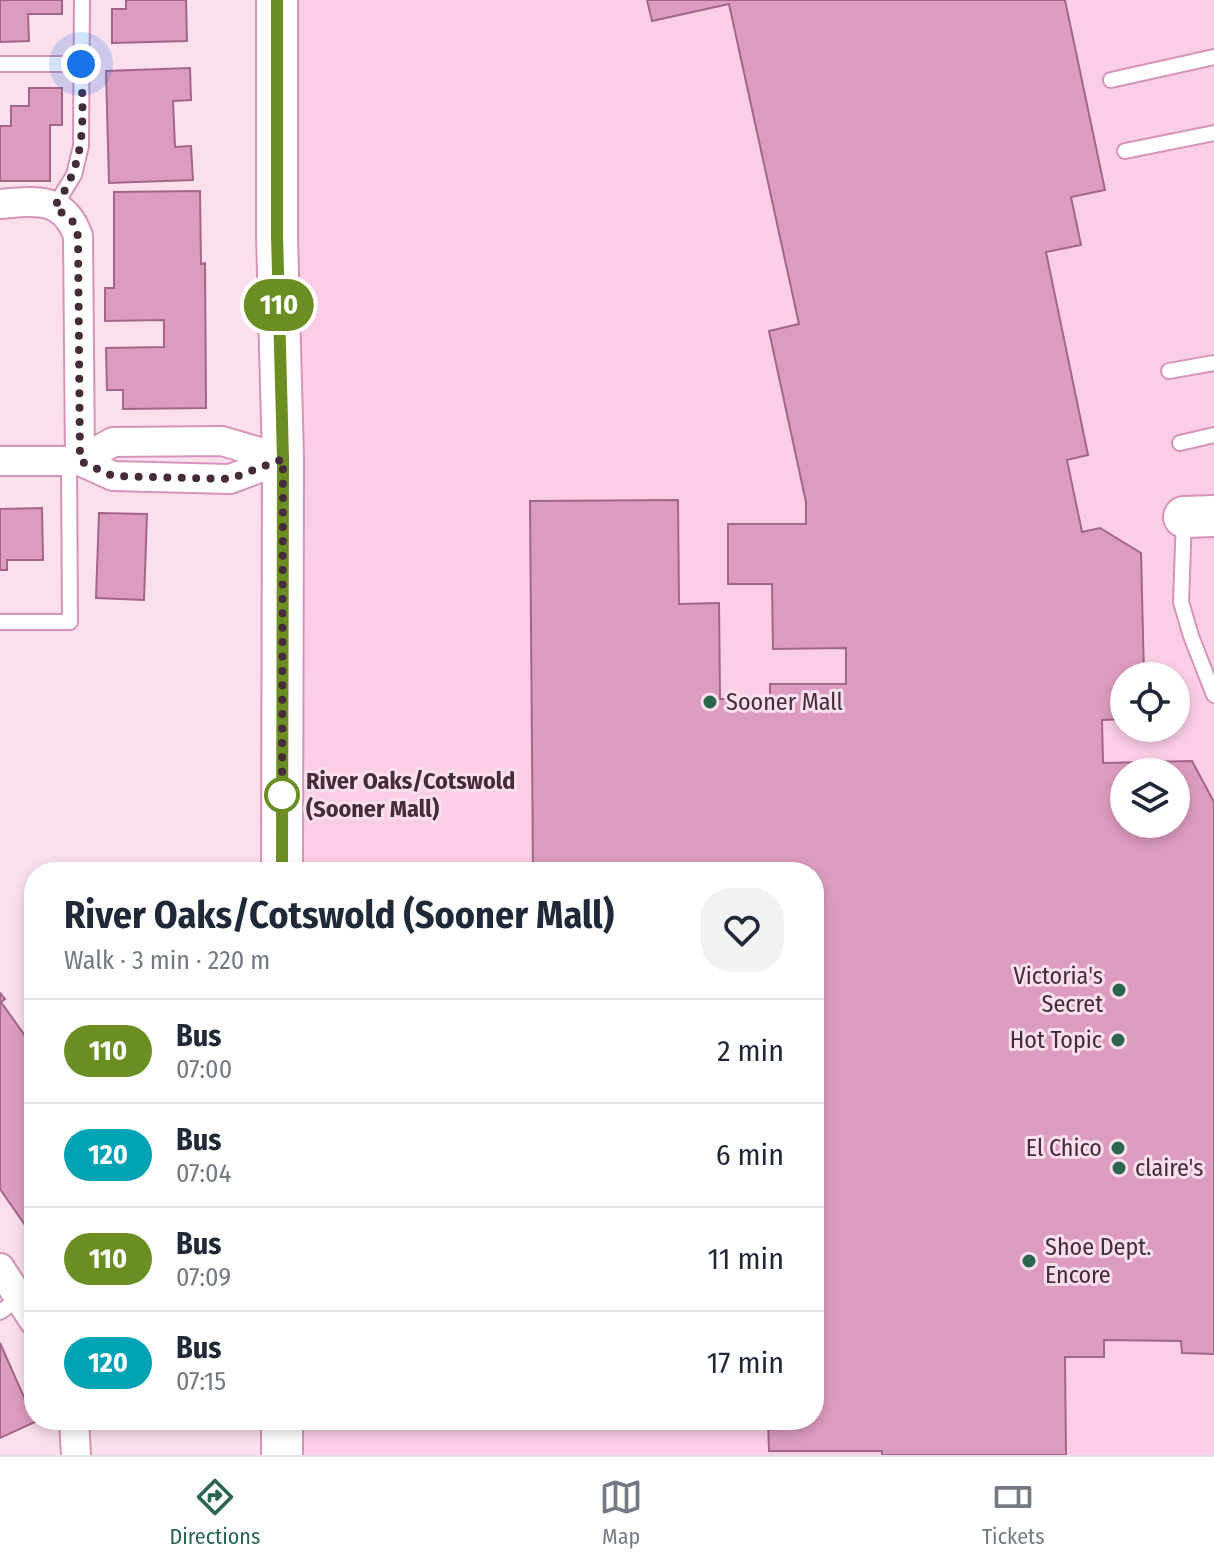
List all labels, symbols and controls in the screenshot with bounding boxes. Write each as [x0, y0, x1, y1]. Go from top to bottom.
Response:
your location [61, 44, 101, 84]
line badge: 110 [233, 279, 325, 331]
text: 110 [260, 288, 298, 321]
map controls [1110, 662, 1190, 838]
button: locate [1110, 662, 1190, 742]
place label: Sooner Mall [726, 688, 843, 716]
marker: Sooner Mall [701, 693, 719, 711]
button: layers [1110, 758, 1190, 838]
place label: River Oaks/Cotswold (Sooner Mall) [306, 767, 515, 823]
marker: River Oaks/Cotswold (Sooner Mall) [265, 778, 299, 812]
button: heart [700, 888, 784, 972]
text: River Oaks/Cotswold (Sooner Mall) [64, 892, 614, 938]
text: Walk · 3 min · 220 m [64, 945, 270, 976]
place label: Victoria's Secret [1014, 962, 1103, 1018]
marker: Victoria's Secret [1110, 981, 1128, 999]
text: Bus [176, 1018, 221, 1054]
place label: Hot Topic [1010, 1026, 1102, 1054]
marker: Hot Topic [1109, 1031, 1127, 1049]
text: 2 min [717, 1033, 784, 1069]
text: 110 [89, 1034, 127, 1067]
text: 07:00 [176, 1054, 232, 1085]
text: Bus [176, 1122, 221, 1158]
place label: El Chico [1026, 1134, 1102, 1162]
text: 6 min [716, 1137, 784, 1173]
text: 120 [88, 1138, 128, 1171]
marker: El Chico [1109, 1139, 1127, 1157]
place label: claire's [1135, 1154, 1203, 1182]
text: 07:04 [176, 1158, 231, 1189]
marker: claire's [1110, 1159, 1128, 1177]
text: Bus [176, 1226, 221, 1262]
place label: Shoe Dept. Encore [1045, 1233, 1151, 1289]
text: 11 min [708, 1241, 784, 1277]
text: 110 [89, 1242, 127, 1275]
marker: Shoe Dept. Encore [1020, 1252, 1038, 1270]
text: 07:09 [176, 1262, 231, 1293]
text: Bus [176, 1330, 221, 1366]
text: 17 min [707, 1345, 784, 1381]
text: 120 [88, 1346, 128, 1379]
text: 07:15 [176, 1366, 226, 1397]
tab: Directions [169, 1475, 260, 1550]
tab: Map [599, 1475, 643, 1550]
tab: Tickets [982, 1475, 1045, 1550]

